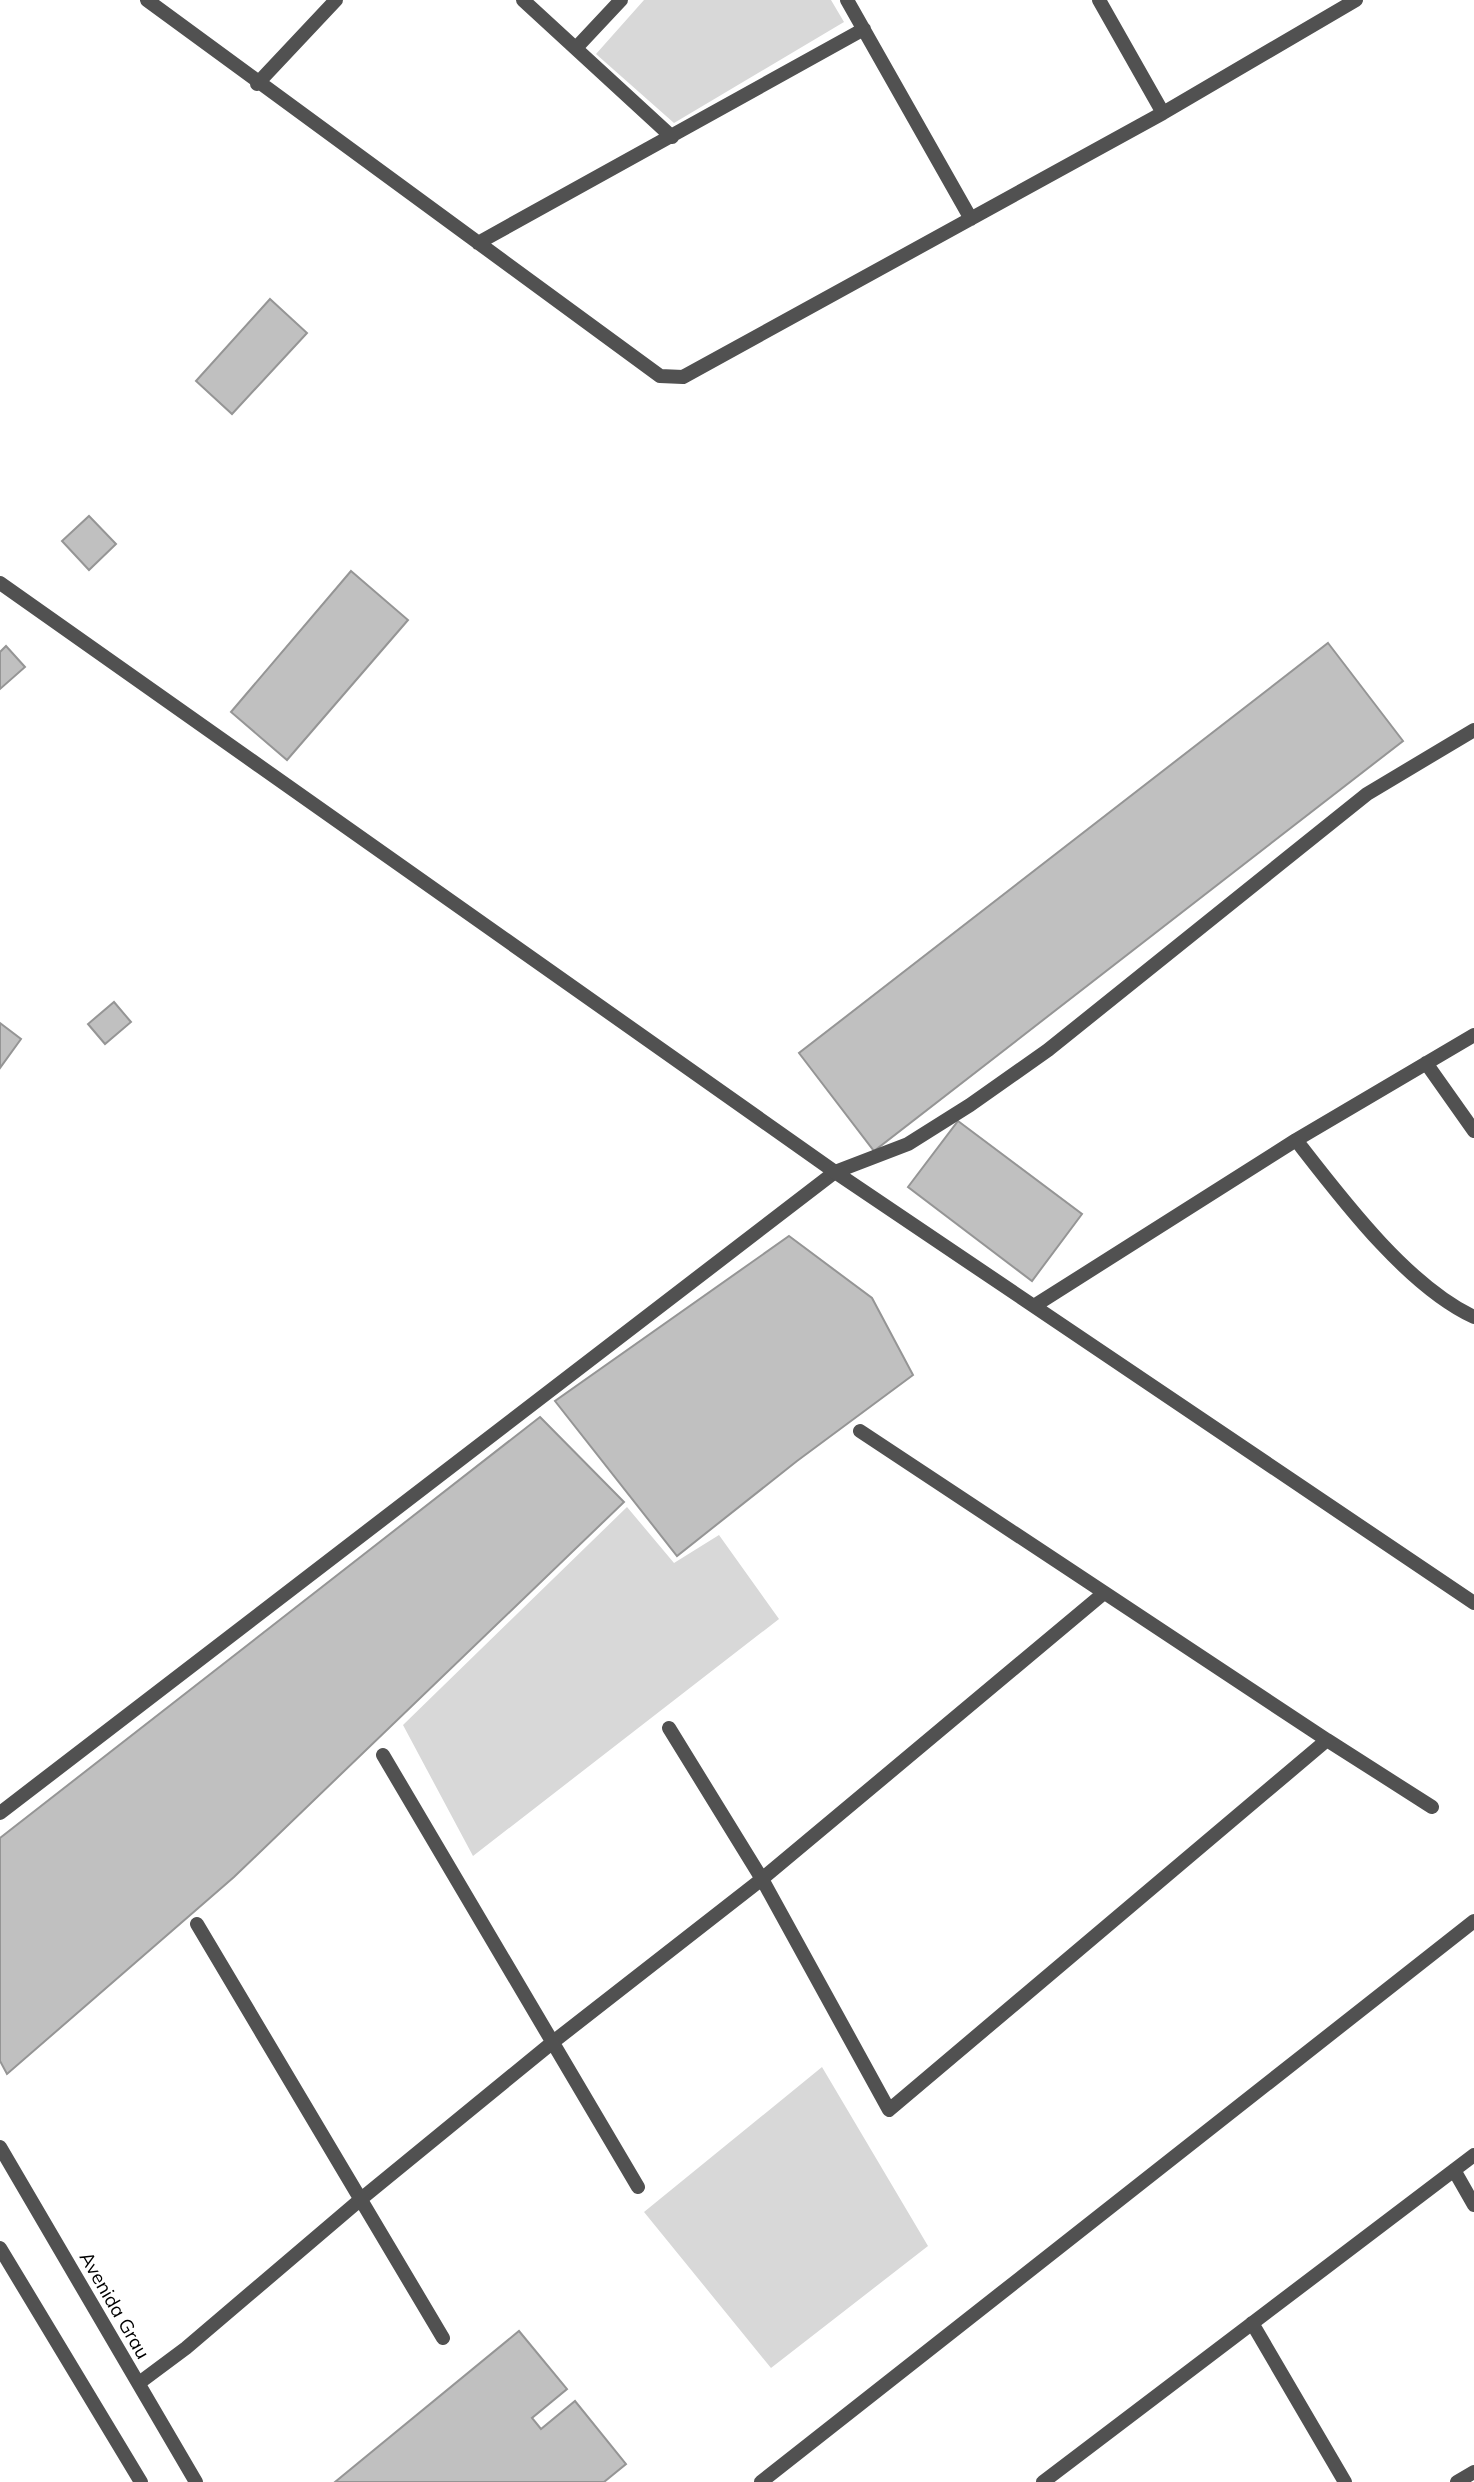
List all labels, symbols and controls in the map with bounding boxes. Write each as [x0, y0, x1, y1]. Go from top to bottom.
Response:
street label: Avenida Grau [75, 2247, 155, 2363]

